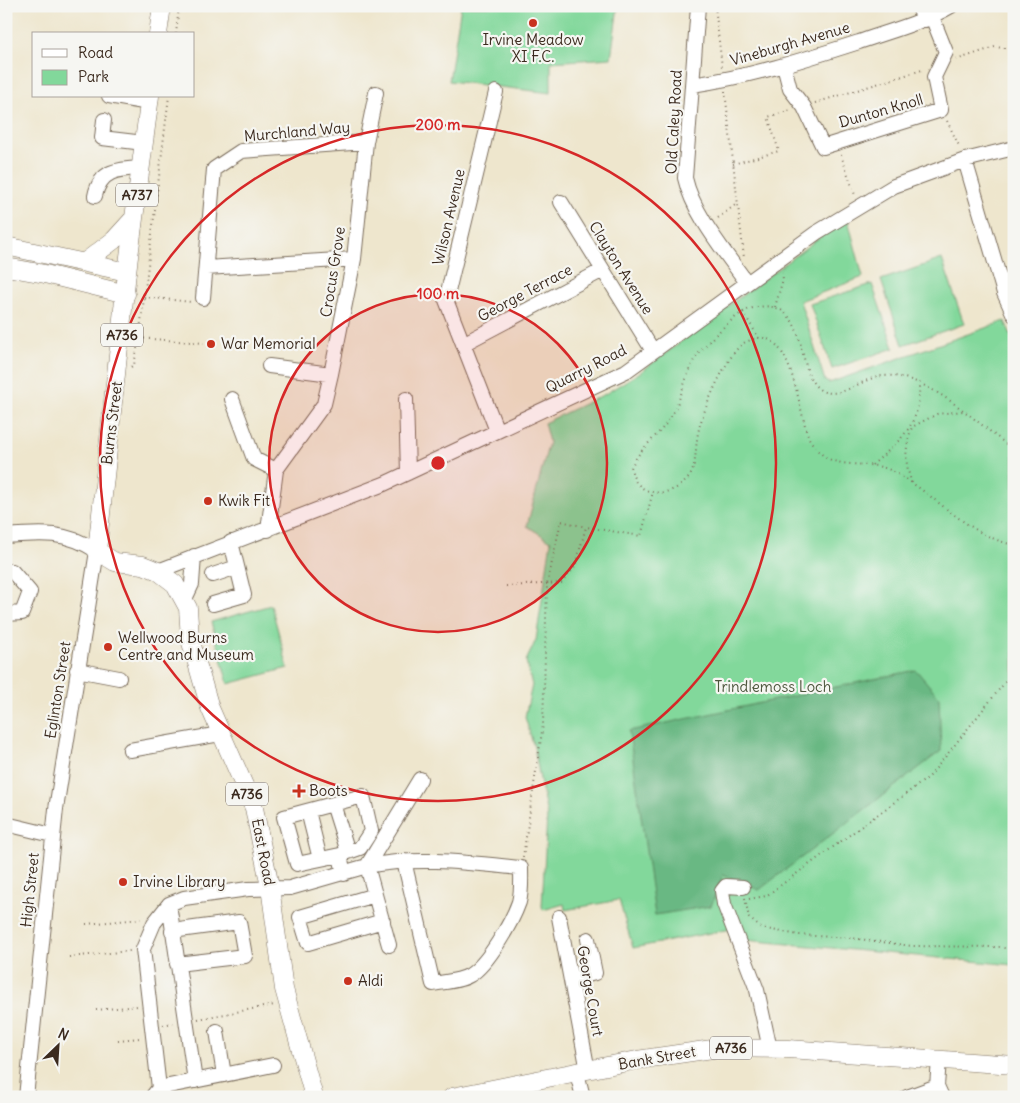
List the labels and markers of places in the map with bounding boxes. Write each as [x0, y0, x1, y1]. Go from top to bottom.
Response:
marker: Irvine Meadow XI F.C. [527, 17, 539, 29]
place label: Irvine Meadow XI F.C. [482, 30, 584, 66]
place label: War Memorial [221, 334, 316, 353]
marker: War Memorial [205, 338, 217, 350]
centre of rings [429, 454, 447, 472]
place label: Kwik Fit [218, 491, 270, 510]
marker: Kwik Fit [202, 495, 214, 507]
place label: Wellwood Burns Centre and Museum [118, 628, 254, 664]
marker: Wellwood Burns Centre and Museum [102, 641, 114, 653]
place label: Boots [309, 781, 348, 800]
marker: Boots [293, 785, 305, 797]
place label: Irvine Library [133, 872, 226, 891]
marker: Irvine Library [117, 876, 129, 888]
place label: Aldi [358, 971, 383, 990]
marker: Aldi [342, 975, 354, 987]

